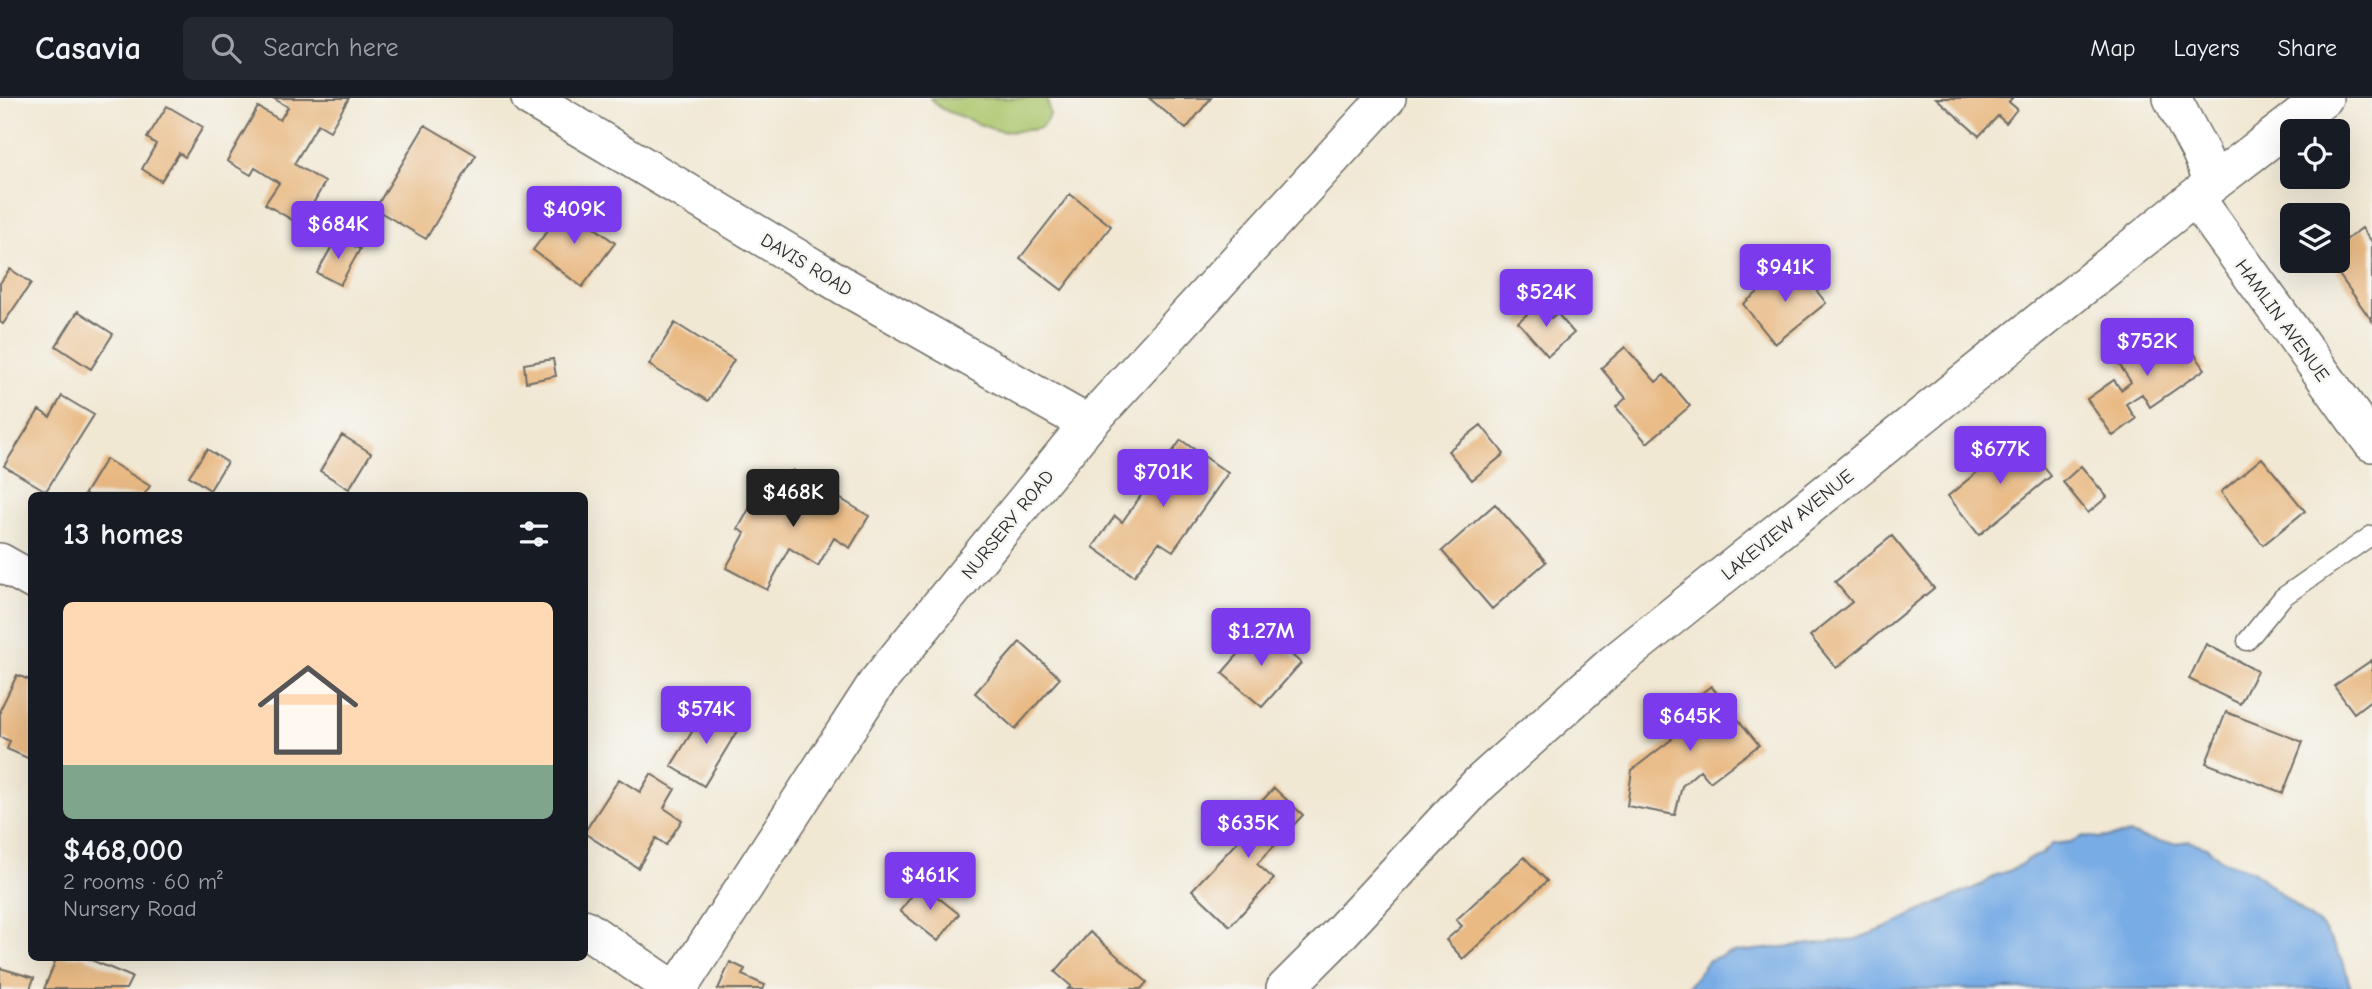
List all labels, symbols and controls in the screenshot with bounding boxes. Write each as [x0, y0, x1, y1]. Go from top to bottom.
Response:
search box [183, 17, 673, 80]
text: Casavia [35, 29, 141, 67]
icon: search [207, 29, 245, 67]
text: Search here [263, 33, 399, 63]
text: Map [2090, 34, 2136, 62]
text: Layers [2174, 34, 2239, 62]
text: Share [2277, 34, 2337, 62]
map controls [2280, 119, 2350, 273]
button: locate [2280, 119, 2350, 189]
pin: $409K [525, 186, 623, 246]
text: $409K [543, 195, 605, 222]
pin: $684K [289, 202, 387, 261]
button: layers [2280, 203, 2350, 273]
text: $684K [307, 210, 369, 237]
street label: DAVIS ROAD [757, 229, 856, 301]
pin: $941K [1736, 244, 1834, 304]
text: $941K [1756, 253, 1814, 280]
street label: HAMLIN AVENUE [2231, 255, 2334, 386]
pin: $524K [1497, 270, 1595, 329]
text: $524K [1516, 278, 1576, 305]
pin: $752K [2098, 318, 2196, 378]
text: $752K [2117, 327, 2177, 354]
pin: $677K [1951, 426, 2049, 486]
text: $677K [1970, 435, 2030, 462]
pin: $701K [1114, 450, 1212, 509]
text: $701K [1133, 458, 1193, 485]
street label: NURSERY ROAD [957, 465, 1059, 584]
street label: LAKEVIEW AVENUE [1717, 465, 1858, 585]
pin: $468K [744, 470, 842, 529]
text: $468K [762, 478, 824, 505]
icon: filters [515, 515, 553, 553]
text: 13 homes [63, 517, 183, 552]
pin: $1.27M [1204, 608, 1318, 668]
text: $1.27M [1227, 617, 1295, 644]
icon: home [245, 647, 371, 773]
pin: $574K [657, 686, 755, 746]
pin: $645K [1641, 694, 1739, 753]
text: $574K [677, 695, 735, 722]
text: $645K [1659, 702, 1721, 729]
pin: $635K [1199, 800, 1297, 860]
text: $635K [1217, 809, 1279, 836]
text: $468,000 [63, 833, 183, 868]
pin: $461K [881, 852, 979, 912]
text: $461K [901, 861, 959, 888]
text: 2 rooms · 60 m² [63, 868, 223, 895]
text: Nursery Road [63, 895, 197, 922]

